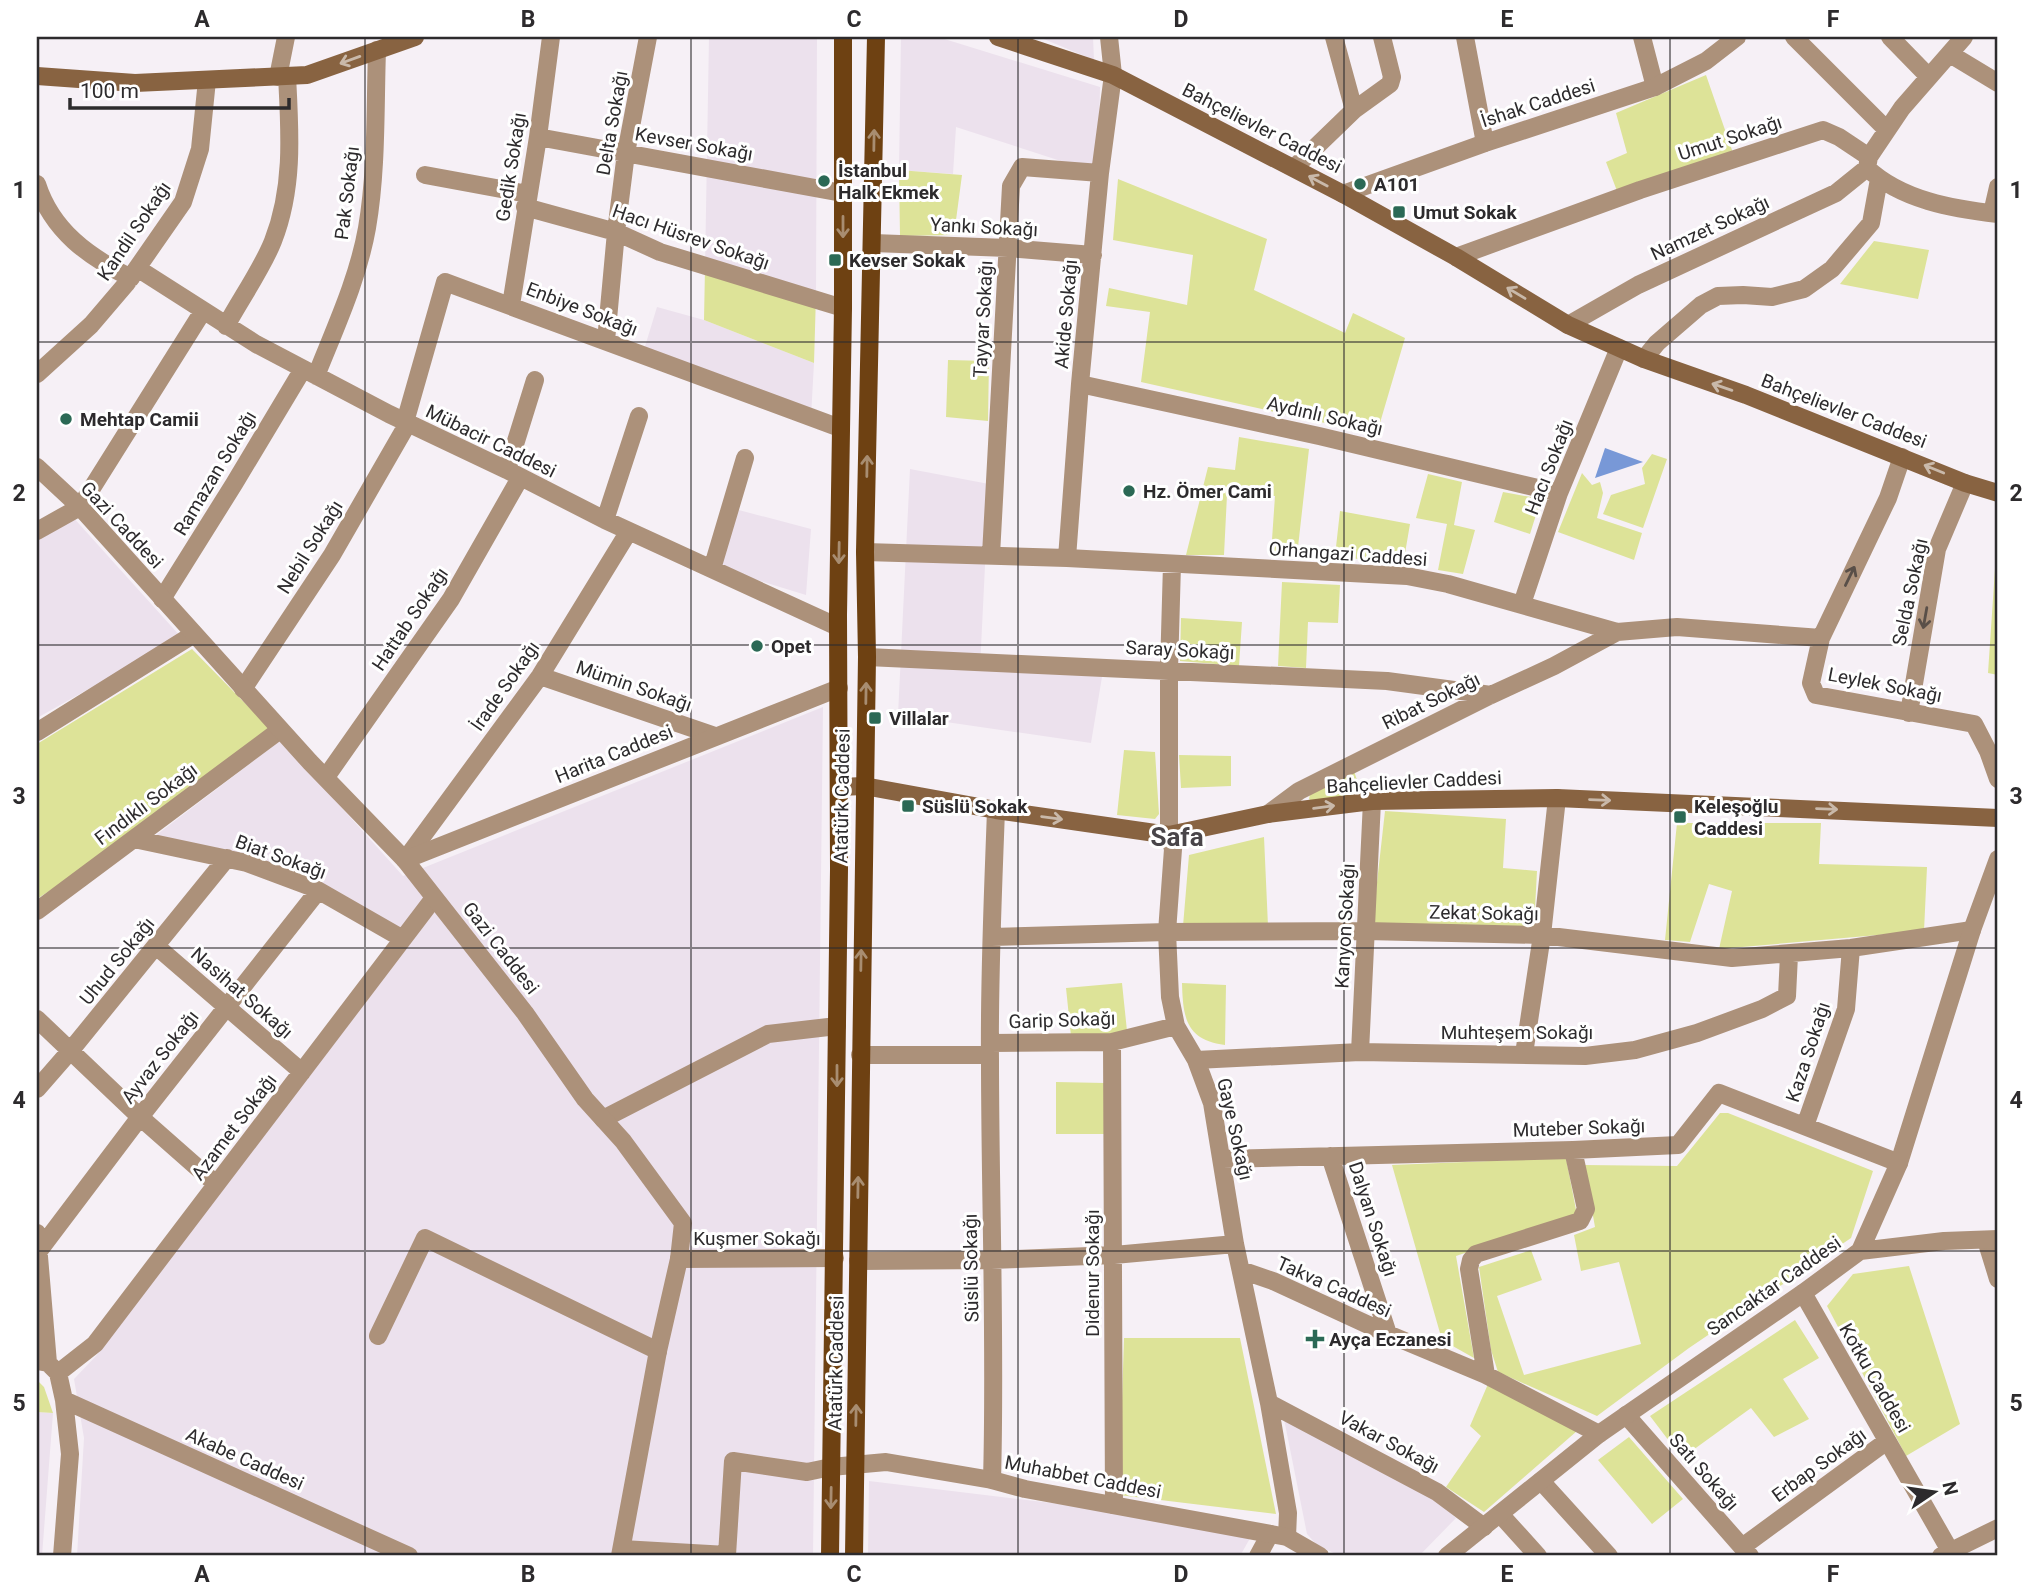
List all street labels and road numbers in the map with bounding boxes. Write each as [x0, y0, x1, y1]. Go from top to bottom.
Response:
street label: Delta Sokağı [591, 69, 633, 177]
street label: İshak Caddesi [1478, 74, 1598, 132]
street label: Bahçelievler Caddesi [1179, 78, 1345, 178]
street label: Umut Sokağı [1675, 110, 1785, 166]
street label: Gedik Sokağı [491, 111, 531, 223]
street label: Kevser Sokağı [633, 122, 755, 166]
street label: Pak Sokağı [330, 145, 364, 241]
street label: Kandil Sokağı [92, 177, 176, 285]
street label: Namzet Sokağı [1647, 190, 1773, 266]
street label: Hacı Hüsrev Sokağı [609, 199, 773, 275]
street label: Yankı Sokağı [929, 213, 1039, 241]
street label: Akide Sokağı [1050, 258, 1082, 370]
street label: Tayyar Sokağı [968, 260, 998, 378]
street label: Enbiye Sokağı [523, 277, 641, 341]
street label: Bahçelievler Caddesi [1758, 369, 1930, 453]
street label: Aydınlı Sokağı [1265, 391, 1385, 441]
street label: Mübacir Caddesi [422, 399, 560, 483]
street label: Ramazan Sokağı [169, 406, 261, 540]
street label: Hacı Sokağı [1520, 416, 1578, 518]
street label: Gazi Caddesi [76, 477, 168, 573]
street label: Nebil Sokağı [272, 496, 348, 598]
street label: Selda Sokağı [1887, 536, 1933, 648]
street label: Orhangazi Caddesi [1268, 537, 1428, 571]
street label: Hattab Sokağı [367, 563, 453, 675]
street label: Saray Sokağı [1125, 636, 1235, 664]
street label: İrade Sokağı [466, 637, 544, 735]
street label: Mümin Sokağı [573, 655, 695, 717]
street label: Leylek Sokağı [1826, 663, 1944, 707]
street label: Ribat Sokağı [1378, 667, 1484, 735]
street label: Harita Caddesi [552, 720, 676, 788]
street label: Atatürk Caddesi [829, 728, 855, 864]
street label: Fındıklı Sokağı [90, 758, 202, 850]
street label: Bahçelievler Caddesi [1326, 766, 1502, 798]
street label: Biat Sokağı [232, 830, 330, 884]
street label: Kanyon Sokağı [1330, 863, 1360, 989]
street label: Gazi Caddesi [458, 897, 544, 999]
street label: Zekat Sokağı [1429, 901, 1539, 925]
street label: Uhud Sokağı [75, 913, 159, 1009]
street label: Nasihat Sokağı [186, 942, 298, 1044]
street label: Kaza Sokağı [1781, 999, 1835, 1105]
street label: Ayvaz Sokağı [116, 1006, 204, 1108]
street label: Garip Sokağı [1008, 1007, 1116, 1033]
street label: Muhteşem Sokağı [1441, 1021, 1593, 1044]
street label: Azamet Sokağı [186, 1069, 282, 1185]
street label: Gaye Sokağı [1212, 1076, 1258, 1182]
street label: Muteber Sokağı [1512, 1114, 1646, 1142]
street label: Dalyan Sokağı [1344, 1159, 1402, 1279]
street label: Didenur Sokağı [1081, 1209, 1104, 1337]
street label: Süslü Sokağı [959, 1213, 983, 1323]
street label: Kuşmer Sokağı [693, 1227, 821, 1250]
street label: Sancaktar Caddesi [1703, 1231, 1845, 1341]
street label: Takva Caddesi [1273, 1251, 1395, 1323]
street label: Atatürk Caddesi [823, 1295, 849, 1431]
street label: Kotku Caddesi [1834, 1319, 1916, 1437]
street label: Vakar Sokağı [1335, 1406, 1443, 1478]
street label: Akabe Caddesi [183, 1423, 307, 1495]
street label: Erbap Sokağı [1767, 1423, 1871, 1507]
street label: Satı Sokağı [1664, 1429, 1744, 1515]
street label: Muhabbet Caddesi [1003, 1451, 1163, 1503]

